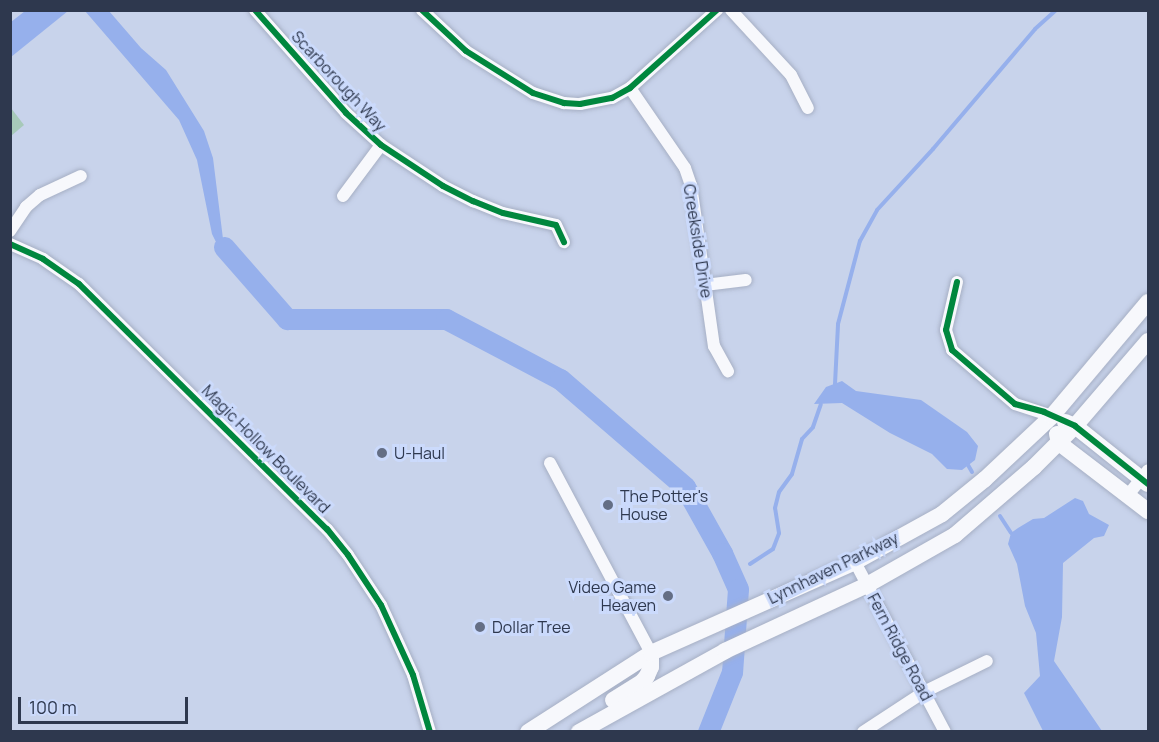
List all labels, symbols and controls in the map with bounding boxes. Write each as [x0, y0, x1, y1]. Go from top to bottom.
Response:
street label: Scarborough Way [288, 27, 390, 135]
street label: Creekside Drive [680, 183, 716, 299]
street label: Magic Hollow Boulevard [198, 381, 334, 517]
place label: U-Haul [394, 443, 445, 463]
marker: U-Haul [375, 446, 389, 460]
place label: The Potter's House [620, 486, 708, 524]
marker: The Potter's House [601, 498, 615, 512]
street label: Lynnhaven Parkway [765, 528, 901, 608]
place label: Video Game Heaven [568, 577, 656, 615]
marker: Video Game Heaven [661, 589, 675, 603]
street label: Fern Ridge Road [864, 590, 936, 704]
place label: Dollar Tree [492, 617, 571, 637]
marker: Dollar Tree [473, 620, 487, 634]
scale bar [21, 685, 190, 723]
text: 100 m [29, 695, 77, 719]

